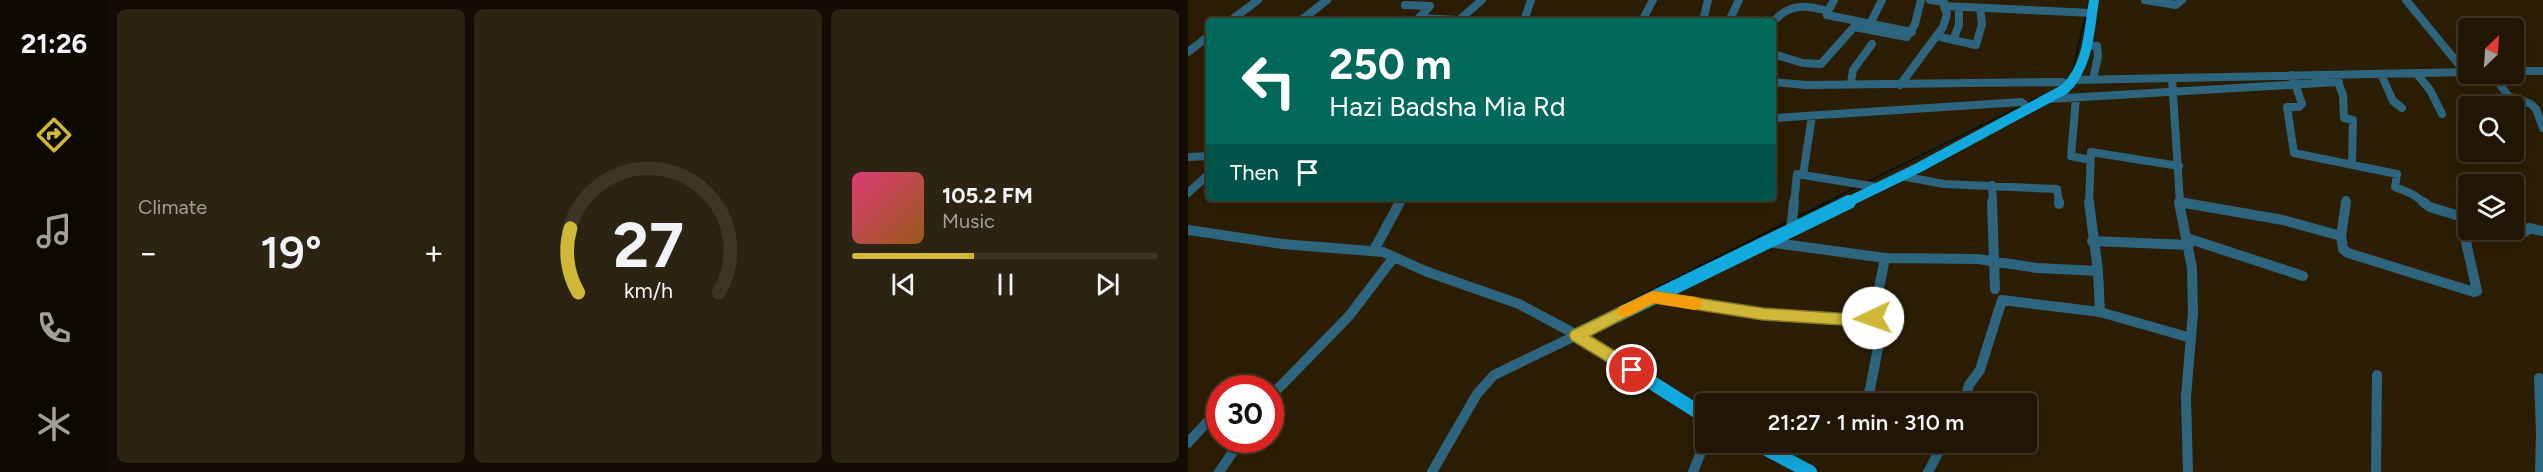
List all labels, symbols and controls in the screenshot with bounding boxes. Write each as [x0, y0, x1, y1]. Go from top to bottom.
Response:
north arrow [2458, 18, 2524, 84]
map controls [2458, 18, 2524, 240]
text: 21:26 [21, 27, 87, 60]
text: 250 m [1329, 39, 1452, 90]
icon: left [1230, 42, 1308, 120]
text: Hazi Badsha Mia Rd [1329, 90, 1566, 123]
button: search [2458, 96, 2524, 162]
icon: directions [33, 114, 75, 156]
icon: arrive [1291, 156, 1324, 189]
text: Then [1230, 159, 1279, 186]
button: layers [2458, 174, 2524, 240]
text: 105.2 FM [942, 182, 1033, 209]
text: Climate [138, 195, 207, 219]
text: 27 [613, 208, 683, 283]
text: Music [942, 209, 995, 233]
icon: music [33, 210, 75, 252]
text: 19° [260, 225, 322, 279]
text: − [138, 233, 159, 272]
text: + [423, 233, 444, 272]
icon: previous [887, 268, 920, 301]
icon: pause [989, 268, 1022, 301]
icon: next [1091, 268, 1124, 301]
text: km/h [624, 278, 672, 303]
position arrow [1841, 286, 1905, 350]
icon: phone [33, 307, 75, 349]
pin [1606, 344, 1657, 395]
icon: arrive [1615, 353, 1648, 386]
speed limit sign: 30 [1206, 375, 1284, 453]
icon: climate [33, 403, 75, 445]
text: 21:27 · 1 min · 310 m [1768, 409, 1964, 436]

